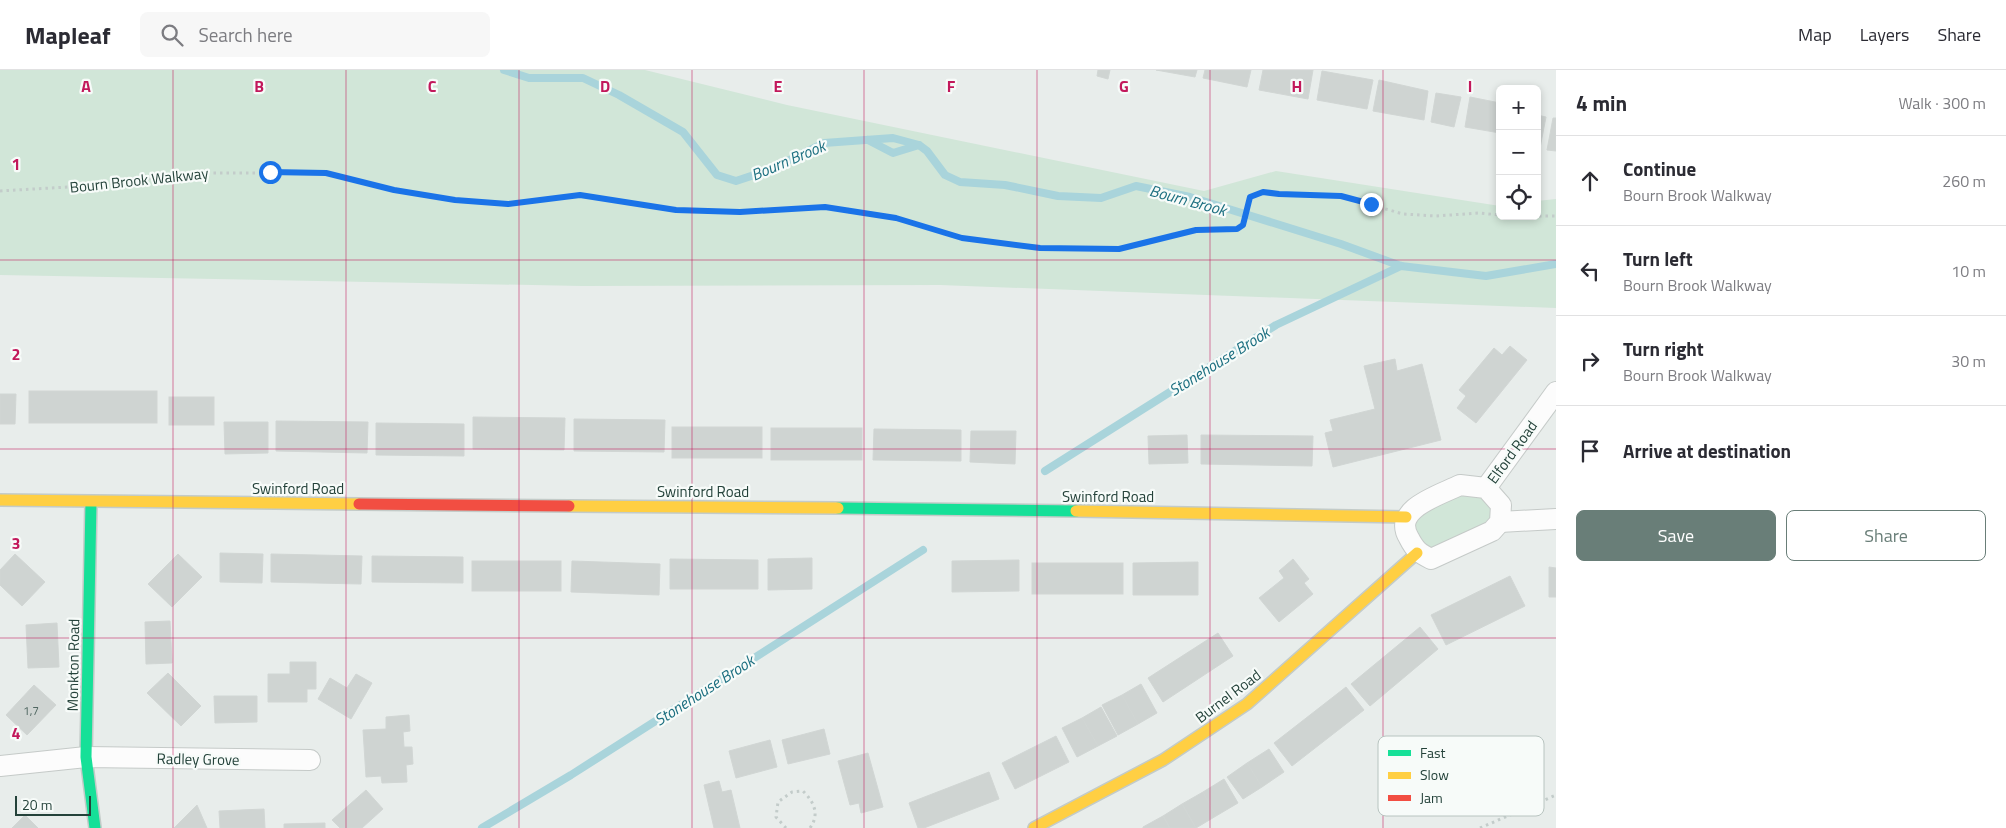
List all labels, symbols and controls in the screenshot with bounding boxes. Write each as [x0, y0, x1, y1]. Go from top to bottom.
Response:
search box [140, 12, 490, 57]
text: Mapleaf [25, 17, 110, 53]
text: Search here [198, 20, 293, 49]
icon: search [158, 21, 186, 49]
text: Map [1798, 21, 1832, 48]
text: Layers [1860, 21, 1909, 48]
text: Share [1937, 21, 1981, 48]
text: A [81, 74, 91, 98]
text: B [254, 74, 264, 98]
text: C [428, 74, 437, 98]
text: D [600, 74, 610, 98]
text: E [774, 74, 783, 98]
text: F [947, 74, 956, 98]
text: G [1119, 74, 1129, 98]
text: H [1292, 74, 1302, 98]
text: I [1468, 74, 1472, 98]
map controls [1496, 85, 1541, 220]
button: + [1496, 85, 1541, 130]
text: 4 min [1576, 87, 1627, 119]
text: Walk · 300 m [1898, 91, 1986, 115]
button: − [1496, 130, 1541, 175]
water label: Bourn Brook [747, 133, 831, 186]
text: 1 [12, 152, 20, 176]
text: Continue [1623, 154, 1696, 183]
street label: Bourn Brook Walkway [68, 161, 210, 199]
route start [259, 161, 282, 184]
icon: ahead [1576, 167, 1604, 195]
text: 260 m [1942, 169, 1986, 193]
button: locate [1496, 175, 1541, 220]
water label: Bourn Brook [1147, 178, 1231, 222]
text: Bourn Brook Walkway [1623, 183, 1772, 207]
route end [1360, 193, 1383, 216]
text: Turn left [1623, 244, 1693, 273]
icon: left [1576, 257, 1604, 285]
text: 10 m [1951, 259, 1986, 283]
text: Bourn Brook Walkway [1623, 273, 1772, 297]
water label: Stonehouse Brook [1164, 319, 1276, 402]
text: Turn right [1623, 334, 1704, 363]
text: 2 [12, 342, 20, 366]
icon: right [1576, 347, 1604, 375]
text: 30 m [1951, 349, 1986, 373]
text: Bourn Brook Walkway [1623, 363, 1772, 387]
street label: Elford Road [1481, 416, 1543, 488]
text: Arrive at destination [1623, 436, 1791, 465]
icon: arrive [1576, 437, 1604, 465]
street label: Swinford Road [252, 477, 344, 500]
street label: Swinford Road [657, 480, 749, 503]
street label: Swinford Road [1062, 485, 1154, 508]
button: Save [1576, 510, 1776, 561]
button: Share [1786, 510, 1986, 561]
text: 3 [12, 531, 20, 555]
street label: Monkton Road [61, 618, 85, 712]
water label: Stonehouse Brook [649, 648, 760, 731]
street label: Burnel Road [1190, 664, 1266, 728]
house number: 1,7 [23, 701, 39, 720]
text: 4 [12, 721, 21, 745]
legend [1378, 736, 1544, 816]
text: Fast [1420, 742, 1445, 763]
street label: Radley Grove [156, 747, 240, 771]
text: Slow [1420, 764, 1449, 785]
text: Jam [1420, 787, 1443, 808]
scale bar [15, 793, 91, 816]
text: 20 m [22, 794, 52, 815]

